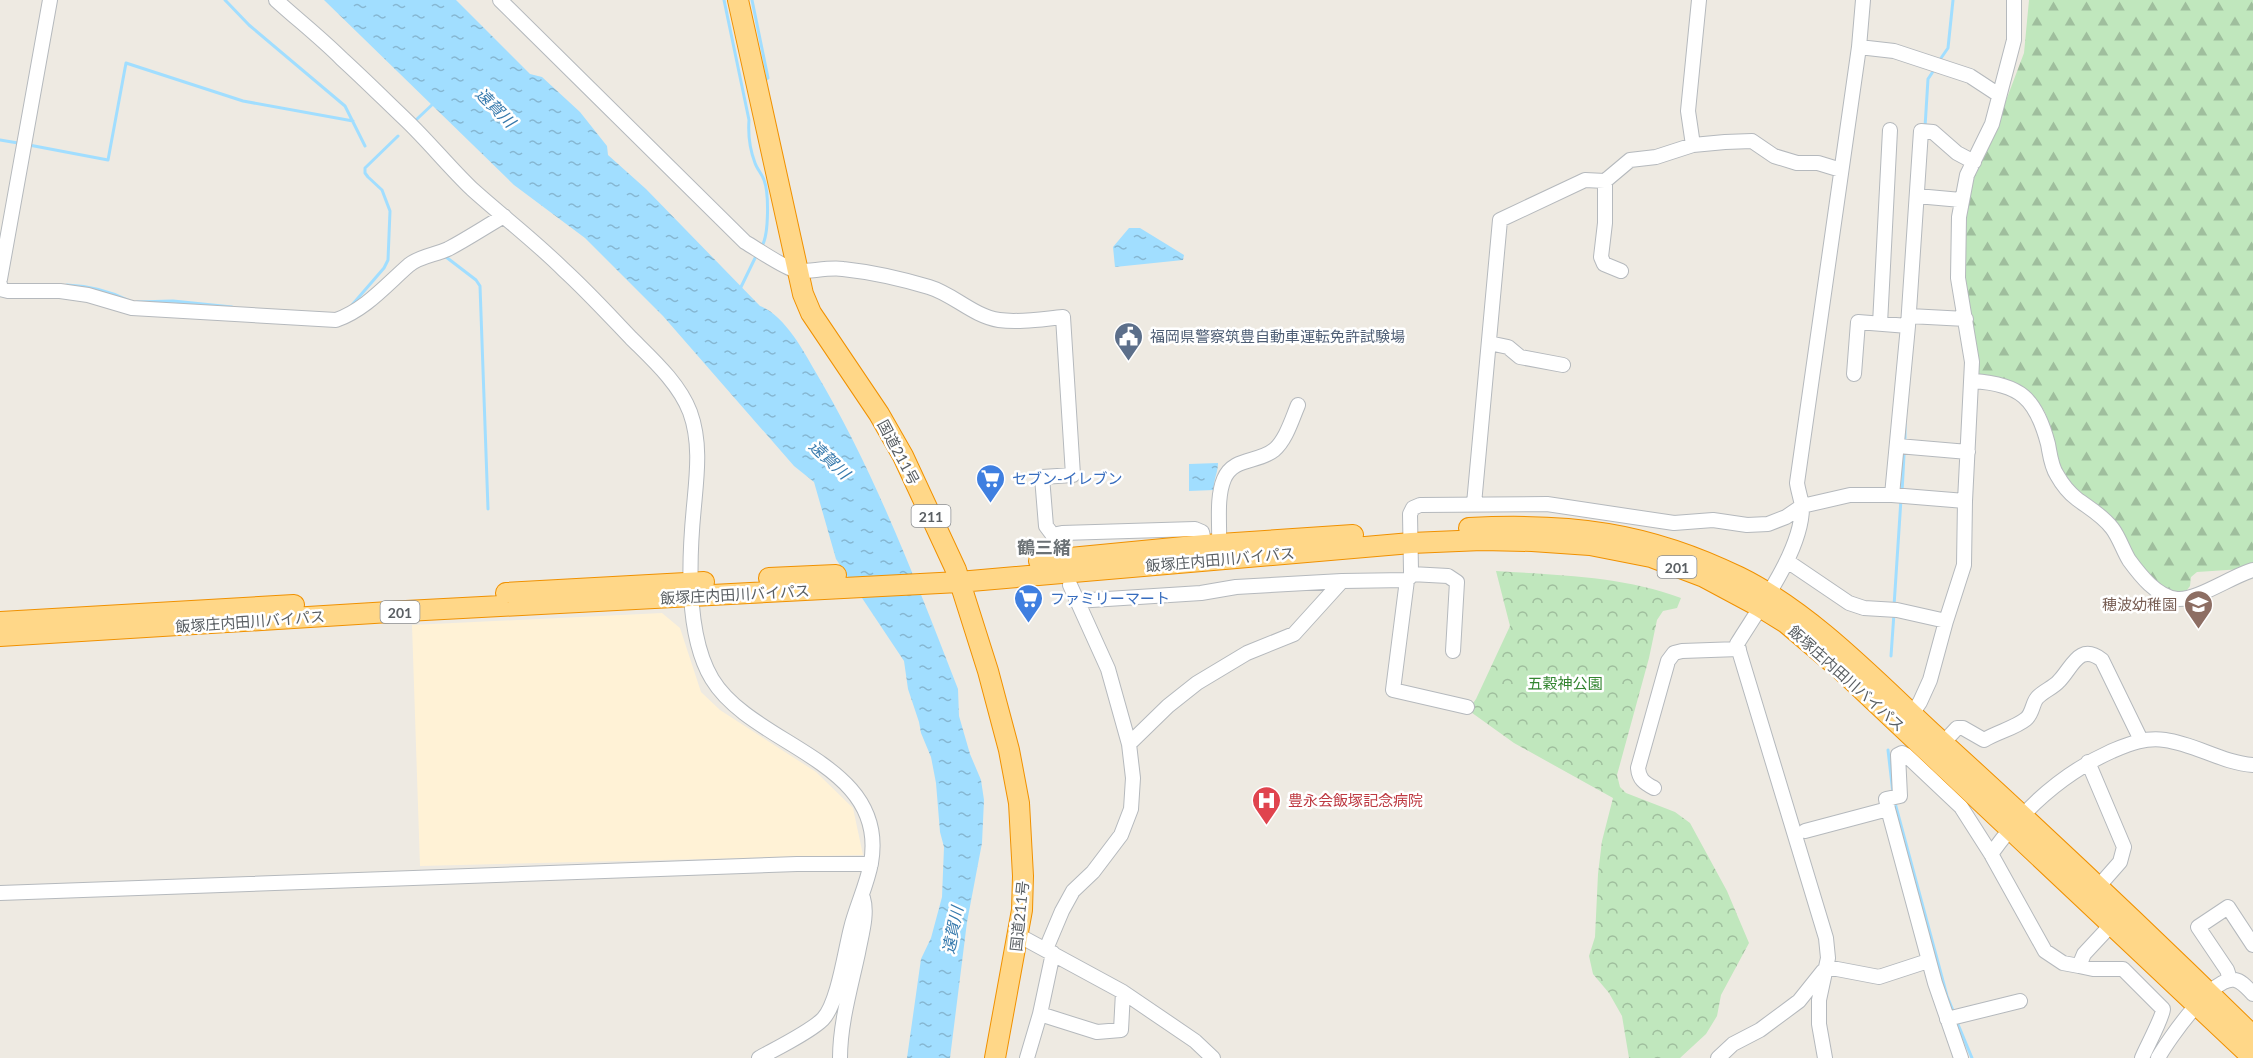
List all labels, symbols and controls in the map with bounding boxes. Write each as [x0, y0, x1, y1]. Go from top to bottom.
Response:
water label: 遠賀川 [472, 83, 521, 132]
public building icon: 福岡県警察筑豊自動車運転免許試験場 [1113, 320, 1145, 362]
place label: 福岡県警察筑豊自動車運転免許試験場 [1150, 327, 1405, 345]
street label: 国道211号 [874, 416, 924, 488]
water label: 遠賀川 [806, 436, 855, 484]
supermarket icon: セブン-イレブン [975, 462, 1007, 504]
place label: セブン-イレブン [1012, 469, 1123, 487]
road number: 211 [912, 505, 950, 527]
district label: 鶴三緒 [1017, 536, 1071, 558]
street label: 飯塚庄内田川バイパス [1145, 544, 1295, 574]
road number: 201 [1658, 556, 1696, 578]
street label: 飯塚庄内田川バイパス [660, 581, 810, 607]
supermarket icon: ファミリーマート [1013, 582, 1045, 624]
school or university icon: 穂波幼稚園 [2182, 588, 2214, 630]
place label: ファミリーマート [1050, 589, 1170, 607]
place label: 穂波幼稚園 [2102, 595, 2177, 613]
road number: 201 [380, 601, 420, 623]
street label: 飯塚庄内田川バイパス [175, 607, 325, 635]
street label: 飯塚庄内田川バイパス [1785, 621, 1909, 735]
park label: 五穀神公園 [1527, 674, 1603, 692]
hospital icon: 豊永会飯塚記念病院 [1251, 784, 1283, 826]
place label: 豊永会飯塚記念病院 [1288, 791, 1423, 809]
street label: 国道211号 [1006, 880, 1032, 952]
water label: 遠賀川 [938, 903, 966, 955]

